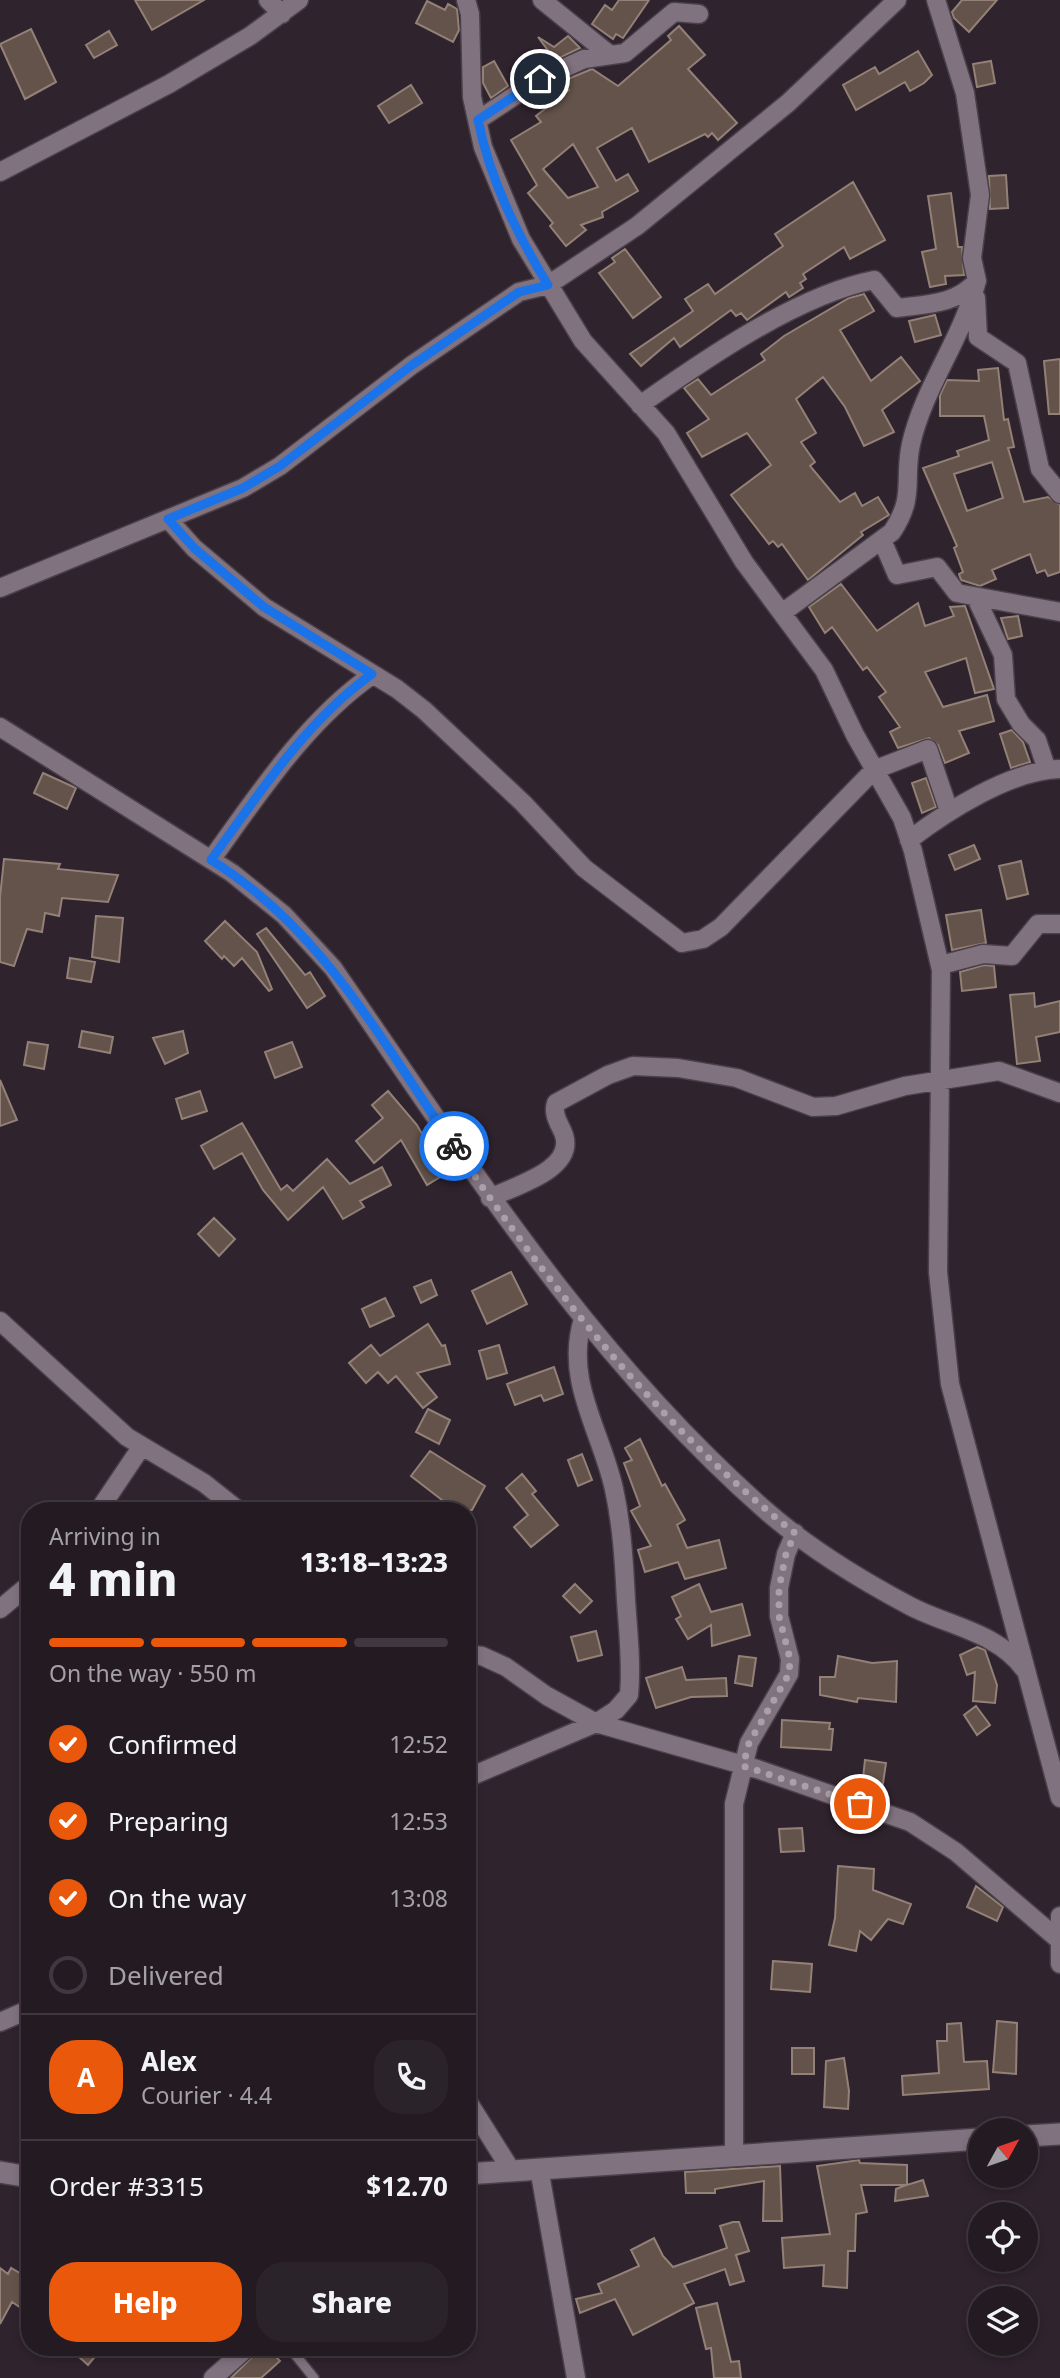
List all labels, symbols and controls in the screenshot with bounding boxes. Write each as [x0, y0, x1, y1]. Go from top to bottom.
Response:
pin [510, 49, 570, 109]
icon: home [521, 60, 559, 98]
courier [419, 1111, 489, 1181]
icon: bike [435, 1127, 473, 1165]
text: Arriving in [49, 1520, 161, 1552]
text: 13:18–13:23 [300, 1544, 448, 1580]
text: 4 min [49, 1547, 178, 1609]
text: On the way · 550 m [49, 1657, 256, 1689]
icon: check [49, 1725, 87, 1763]
text: Confirmed [108, 1726, 238, 1762]
text: 12:52 [389, 1728, 448, 1760]
pin [830, 1774, 890, 1834]
icon: bag [841, 1785, 879, 1823]
icon: check [49, 1802, 87, 1840]
text: Preparing [108, 1803, 229, 1839]
text: 12:53 [389, 1805, 448, 1837]
icon: check [49, 1879, 87, 1917]
text: On the way [108, 1880, 246, 1916]
text: 13:08 [389, 1882, 448, 1914]
text: Delivered [108, 1957, 224, 1993]
button: phone [374, 2040, 448, 2114]
text: Alex [141, 2043, 197, 2079]
text: A [77, 2059, 95, 2095]
text: Courier · 4.4 [141, 2079, 272, 2111]
north arrow [968, 2118, 1038, 2188]
map controls [968, 2118, 1038, 2356]
text: Order #3315 [49, 2168, 204, 2204]
text: $12.70 [366, 2168, 448, 2204]
button: locate [968, 2202, 1038, 2272]
button: Help [49, 2262, 242, 2342]
button: Share [256, 2262, 448, 2342]
button: layers [968, 2286, 1038, 2356]

